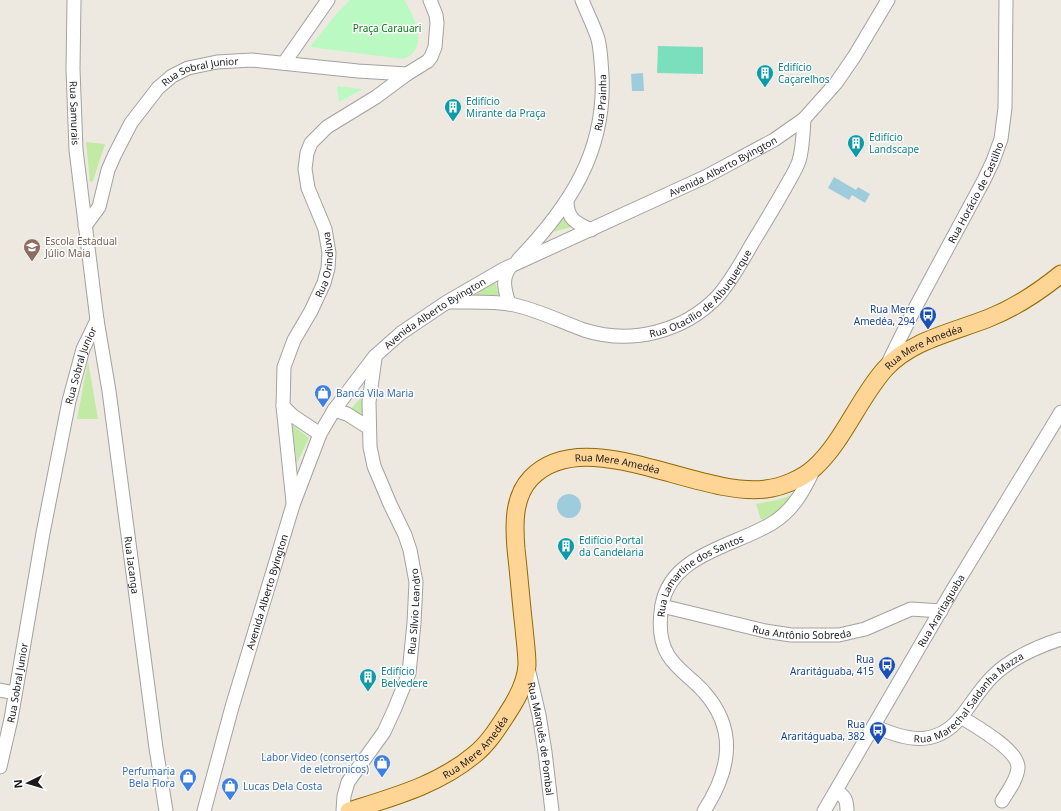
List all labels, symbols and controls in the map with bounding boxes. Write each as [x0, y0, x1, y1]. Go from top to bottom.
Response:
park label: Praça Carauari [353, 21, 421, 35]
street label: Rua Sobral Junior [158, 54, 239, 89]
place label: Edifício Caçarelhos [778, 60, 830, 86]
building icon: Edifício Caçarelhos [755, 63, 775, 88]
street label: Rua Prainha [591, 74, 609, 132]
street label: Rua Samurais [66, 81, 83, 146]
place label: Edifício Mirante da Praça [466, 94, 546, 120]
building icon: Edifício Mirante da Praça [443, 97, 463, 122]
place label: Edifício Landscape [869, 130, 920, 156]
street label: Avenida Alberto Byington [666, 133, 779, 200]
building icon: Edifício Landscape [846, 133, 866, 158]
street label: Rua Horácio de Castilho [944, 140, 1006, 246]
street label: Rua Orindiuva [311, 231, 336, 300]
place label: Escola Estadual Júlio Maia [44, 234, 117, 260]
school or university icon: Escola Estadual Júlio Maia [22, 237, 42, 262]
street label: Rua Otacílio de Albuquerque [648, 246, 755, 340]
street label: Avenida Alberto Byington [381, 274, 488, 352]
place label: Rua Mere Amedéa, 294 [854, 302, 915, 328]
bus stop icon: Rua Mere Amedéa, 294 [918, 305, 938, 330]
street label: Rua Mere Amedéa [881, 321, 964, 373]
street label: Rua Sobral Junior [61, 324, 100, 406]
shop icon: Banca Vila Maria [313, 383, 333, 408]
place label: Banca Vila Maria [336, 386, 414, 400]
street label: Rua Mere Amedéa [574, 450, 662, 477]
street label: Rua Lamartine dos Santos [653, 531, 746, 618]
street label: Avenida Alberto Byington [243, 532, 291, 651]
place label: Edifício Portal da Candelaria [579, 533, 644, 559]
street label: Rua Iacanga [121, 535, 143, 595]
building icon: Edifício Portal da Candelaria [556, 536, 576, 561]
street label: Rua Sílvio Leandro [404, 567, 423, 655]
street label: Rua Araritaguaba [914, 571, 968, 650]
street label: Rua Antônio Sobreda [751, 621, 853, 642]
street label: Rua Sobral Junior [3, 642, 31, 724]
street label: Rua Marechal Saldanha Mazza [913, 649, 1026, 746]
place label: Rua Araritáguaba, 415 [790, 652, 874, 678]
bus stop icon: Rua Araritáguaba, 415 [877, 655, 897, 680]
place label: Edifício Belvedere [381, 664, 428, 690]
building icon: Edifício Belvedere [358, 667, 378, 692]
street label: Rua Marquês de Pombal [524, 681, 557, 796]
street label: Rua Mere Amedéa [440, 713, 511, 782]
place label: Rua Araritáguaba, 382 [781, 717, 865, 743]
bus stop icon: Rua Araritáguaba, 382 [868, 720, 888, 745]
place label: Labor Video (consertos de eletronicos) [261, 750, 369, 776]
shop icon: Labor Video (consertos de eletronicos) [372, 753, 392, 778]
north arrow [8, 763, 48, 803]
place label: Perfumaria Bela Flora [122, 764, 175, 790]
shop icon: Perfumaria Bela Flora [178, 767, 198, 792]
shop icon: Lucas Dela Costa [220, 776, 240, 801]
text: N [10, 779, 25, 789]
place label: Lucas Dela Costa [243, 779, 322, 793]

